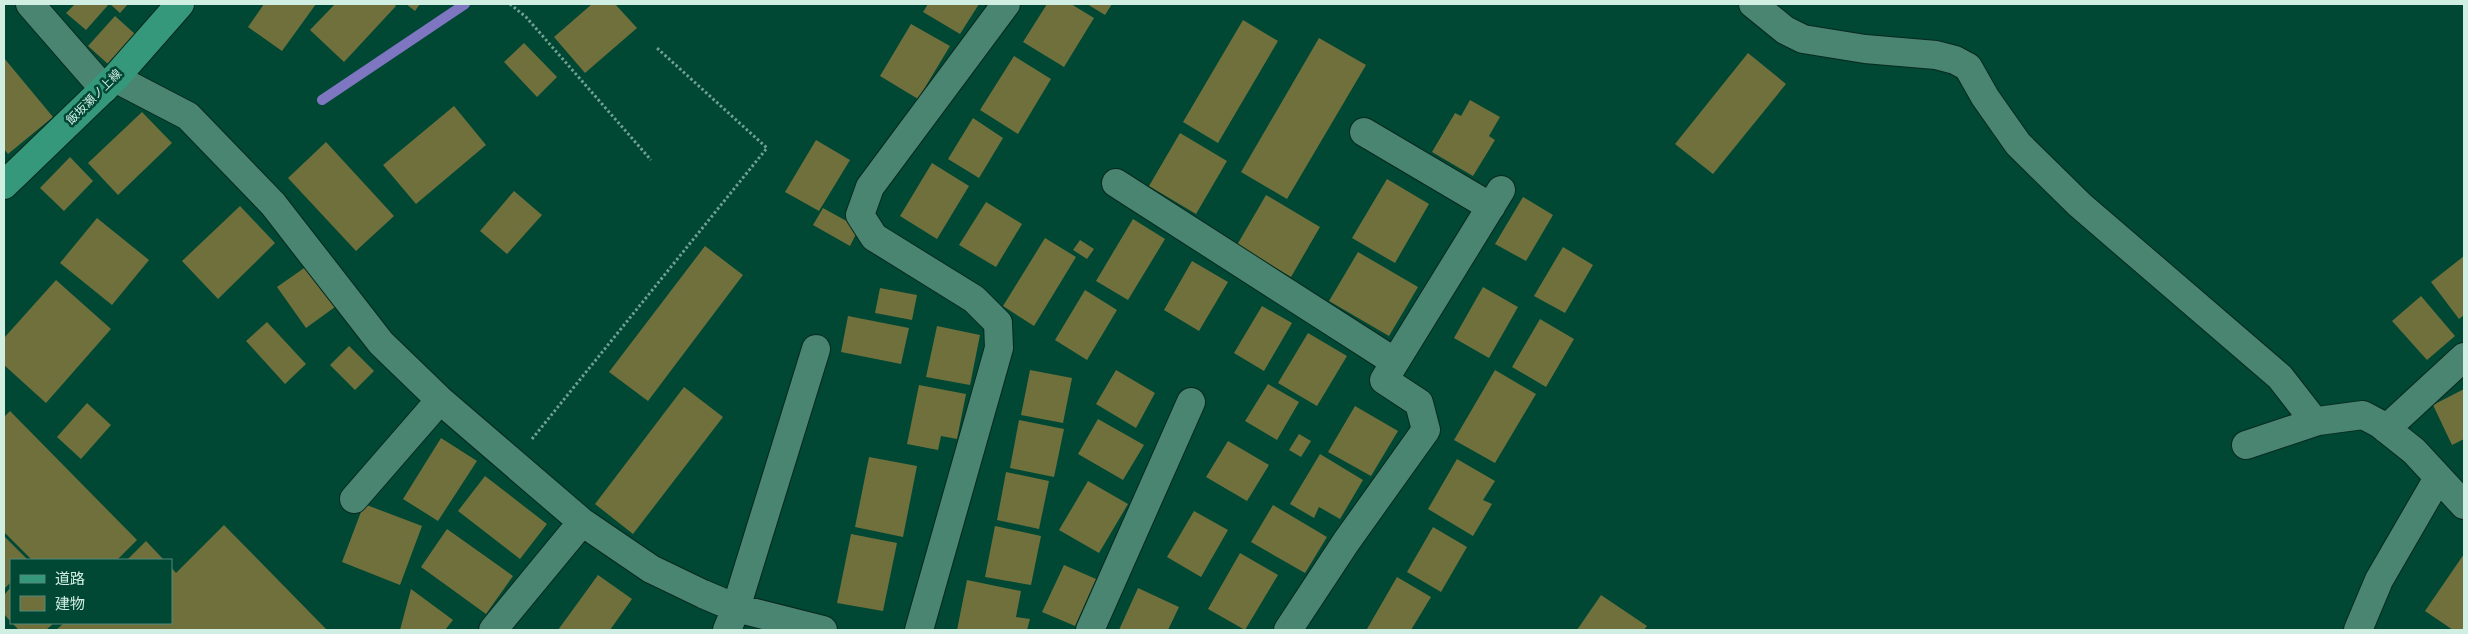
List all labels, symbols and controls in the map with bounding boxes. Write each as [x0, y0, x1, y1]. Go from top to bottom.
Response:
street label: 飯坂瀬ノ上線 [61, 64, 126, 129]
legend [10, 559, 172, 624]
text: 道路 [55, 567, 85, 590]
text: 建物 [55, 592, 85, 615]

